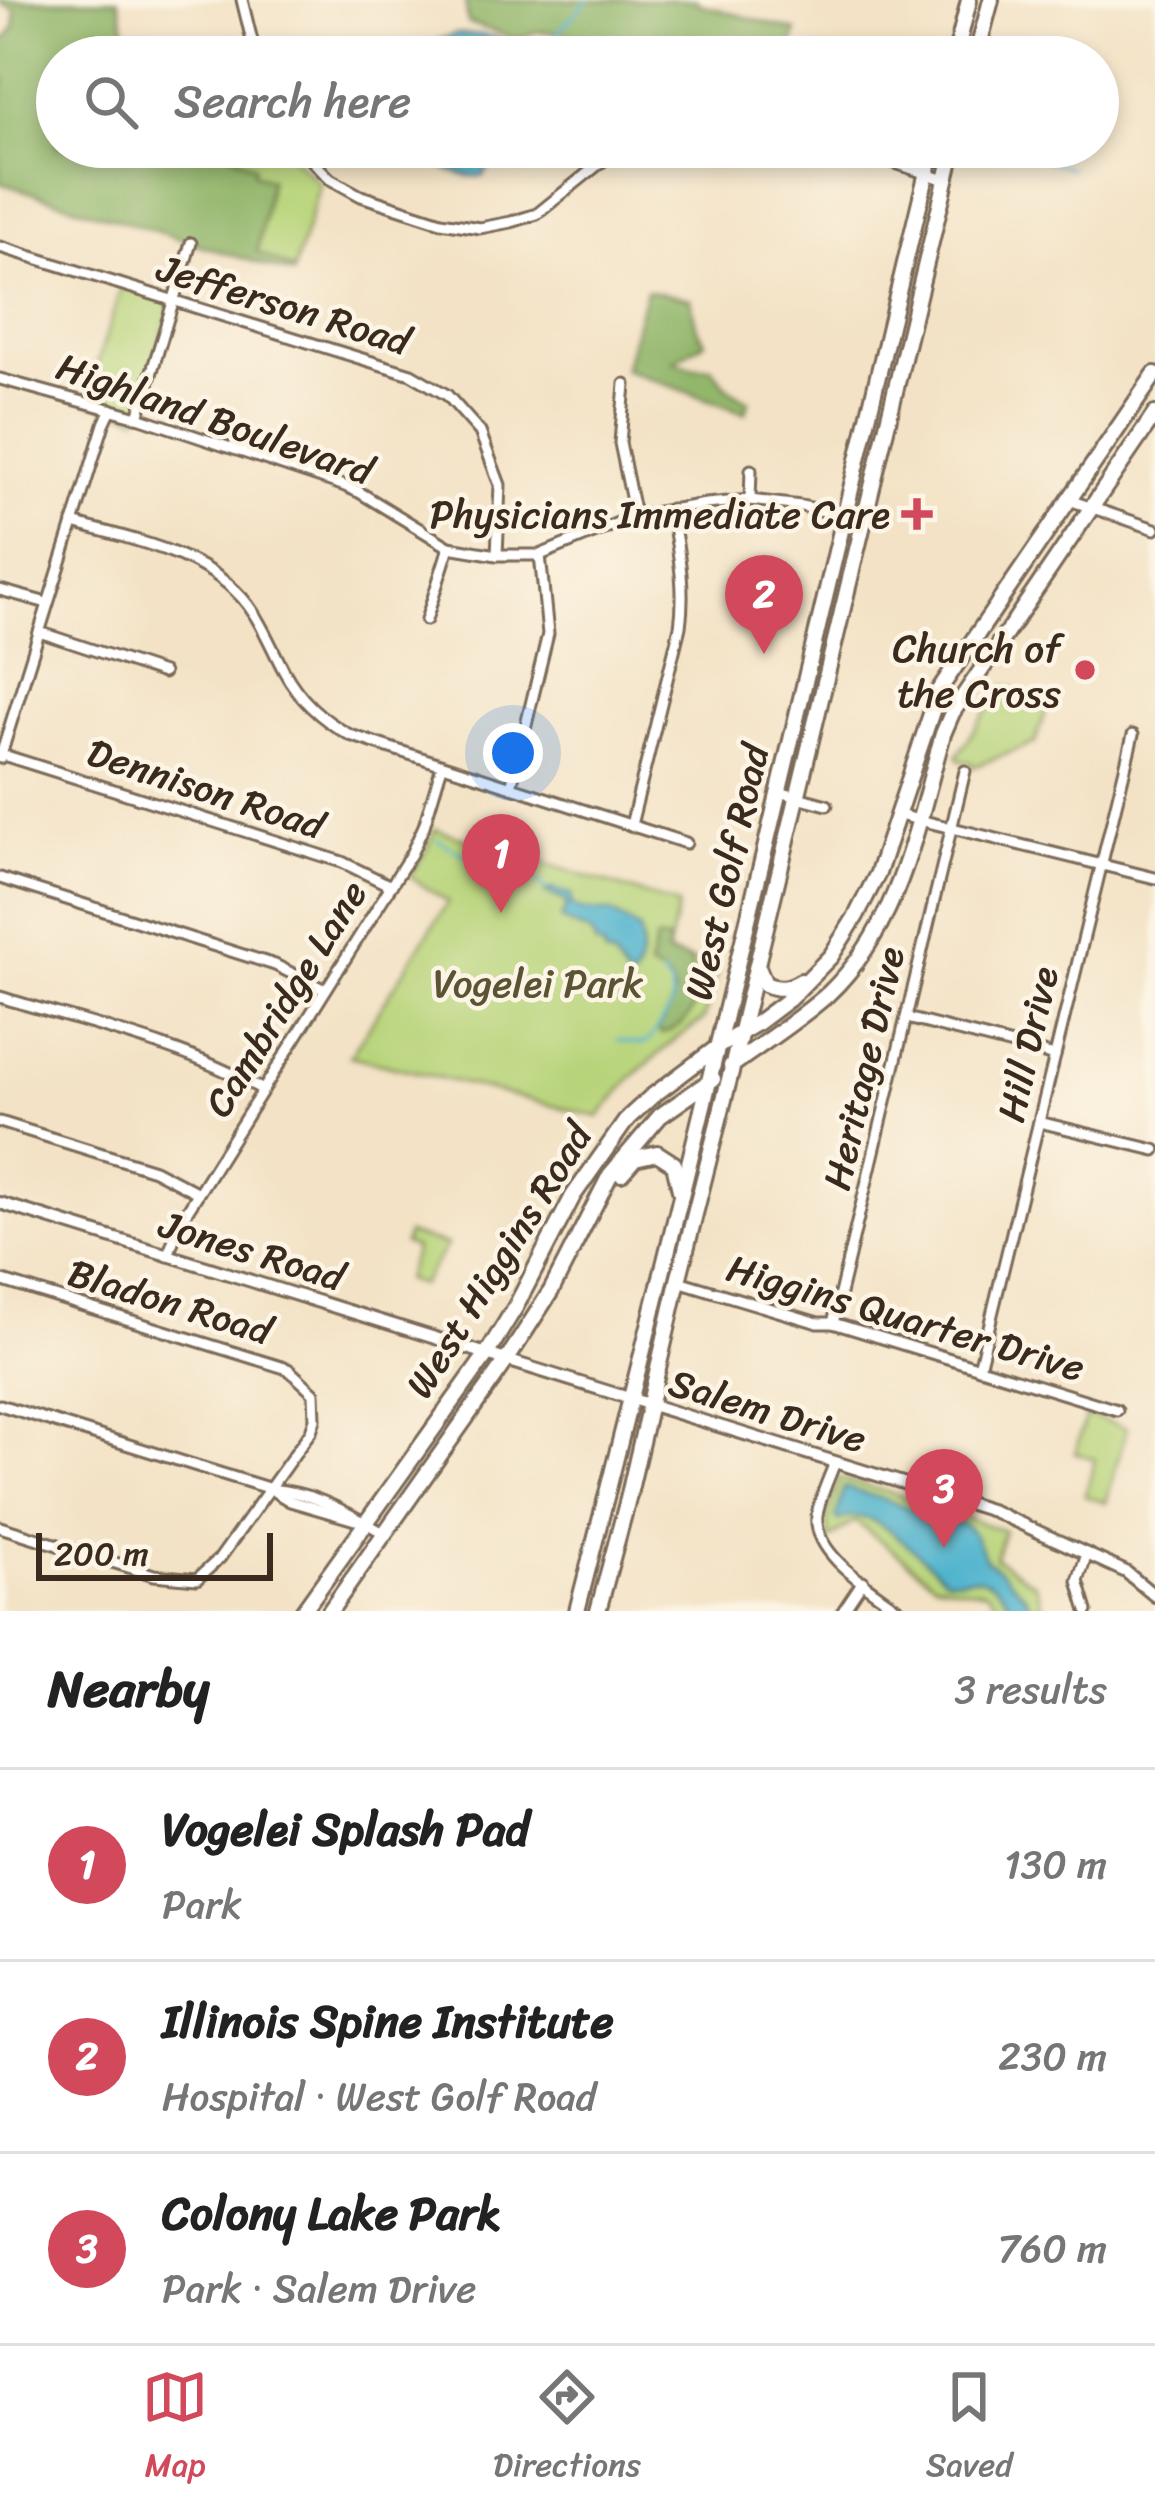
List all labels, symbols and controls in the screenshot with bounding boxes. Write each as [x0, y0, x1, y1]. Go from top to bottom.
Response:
search box [36, 36, 1119, 168]
text: Search here [174, 62, 411, 142]
icon: search [78, 69, 144, 135]
street label: Jefferson Road [147, 233, 421, 376]
street label: Highland Boulevard [47, 332, 385, 506]
place label: Physicians Immediate Care [430, 480, 890, 549]
marker: Physicians Immediate Care [901, 498, 933, 530]
pin: 2 [725, 555, 803, 654]
place label: Church of the Cross [893, 614, 1065, 728]
marker: Church of the Cross [1072, 657, 1098, 683]
street label: Dennison Road [78, 718, 336, 860]
your location [483, 723, 543, 783]
street label: West Golf Road [664, 735, 790, 1007]
pin: 1 [462, 814, 540, 913]
street label: Cambridge Lane [185, 866, 386, 1131]
street label: Heritage Drive [802, 939, 925, 1197]
park label: Vogelei Park [433, 949, 643, 1018]
street label: Hill Drive [976, 959, 1079, 1129]
street label: West Higgins Road [386, 1107, 612, 1412]
street label: Jones Road [149, 1189, 355, 1312]
street label: Higgins Quarter Drive [719, 1233, 1093, 1402]
street label: Bladon Road [59, 1238, 283, 1366]
street label: Salem Drive [660, 1348, 875, 1473]
pin: 3 [905, 1449, 983, 1548]
text: 200 m [54, 1525, 149, 1583]
scale bar [36, 1527, 273, 1580]
text: Nearby [48, 1644, 209, 1734]
text: 3 results [954, 1655, 1107, 1724]
text: Vogelei Splash Pad [162, 1790, 529, 1870]
text: 1 [79, 1830, 95, 1899]
text: 130 m [1004, 1830, 1107, 1899]
text: Park [162, 1870, 242, 1939]
text: Illinois Spine Institute [162, 1982, 614, 2062]
text: 2 [76, 2022, 98, 2091]
text: 230 m [998, 2022, 1107, 2091]
text: Hospital · West Golf Road [162, 2062, 596, 2131]
text: Colony Lake Park [162, 2174, 501, 2254]
text: 3 [76, 2214, 98, 2283]
text: 760 m [998, 2214, 1107, 2283]
text: Park · Salem Drive [162, 2254, 476, 2323]
tab: Map [142, 2364, 208, 2494]
tab: Directions [493, 2364, 641, 2494]
tab: Saved [926, 2364, 1013, 2494]

